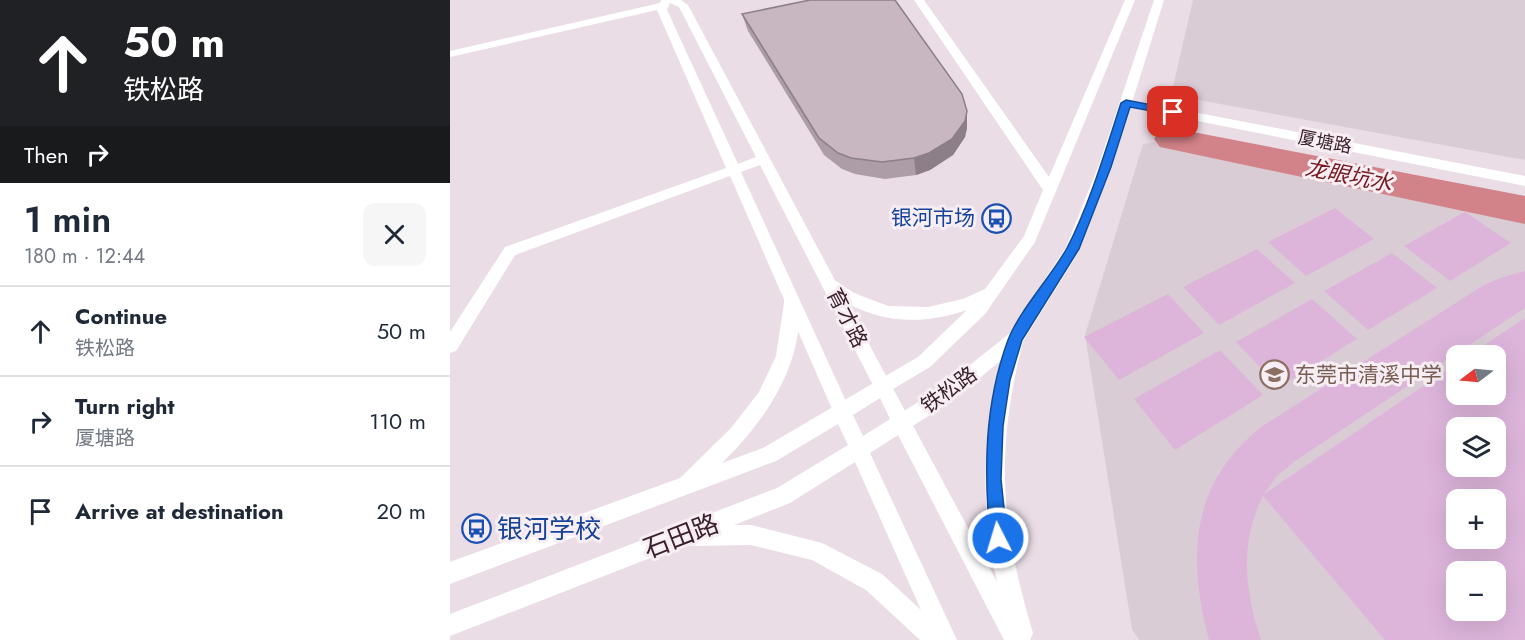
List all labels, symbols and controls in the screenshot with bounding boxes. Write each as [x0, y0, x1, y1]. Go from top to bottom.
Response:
text: 50 m [123, 12, 225, 73]
icon: ahead [24, 24, 102, 102]
text: 铁松路 [123, 70, 204, 109]
pin [1147, 86, 1198, 137]
icon: arrive [1156, 95, 1189, 128]
street label: 厦塘路 [1296, 124, 1354, 160]
icon: right [81, 138, 114, 171]
text: Then [24, 139, 69, 171]
water label: 龙眼坑水 [1303, 151, 1396, 199]
text: 1 min [24, 193, 111, 245]
bus stop icon: 银河市场 [980, 202, 1012, 234]
button: close [363, 203, 426, 266]
place label: 银河市场 [891, 203, 975, 233]
text: 180 m · 12:44 [24, 242, 145, 271]
street label: 育才路 [819, 283, 875, 353]
text: Continue [75, 300, 167, 332]
icon: ahead [24, 315, 57, 348]
text: 50 m [377, 315, 426, 347]
text: 铁松路 [75, 334, 135, 363]
north arrow [1446, 345, 1506, 405]
map controls [1446, 345, 1506, 621]
street label: 铁松路 [915, 359, 983, 421]
school or university icon: 东莞市清溪中学 [1258, 359, 1290, 391]
place label: 东莞市清溪中学 [1295, 360, 1442, 390]
text: Turn right [75, 390, 175, 422]
icon: right [24, 405, 57, 438]
text: 110 m [369, 405, 426, 437]
button: layers [1446, 417, 1506, 477]
text: 厦塘路 [75, 424, 135, 453]
button: + [1446, 489, 1506, 549]
icon: arrive [24, 495, 57, 528]
text: Arrive at destination [75, 495, 284, 527]
text: 20 m [377, 495, 426, 527]
street label: 石田路 [638, 504, 724, 568]
position arrow [966, 506, 1030, 570]
place label: 银河学校 [497, 510, 601, 548]
bus stop icon: 银河学校 [460, 513, 492, 545]
button: − [1446, 561, 1506, 621]

